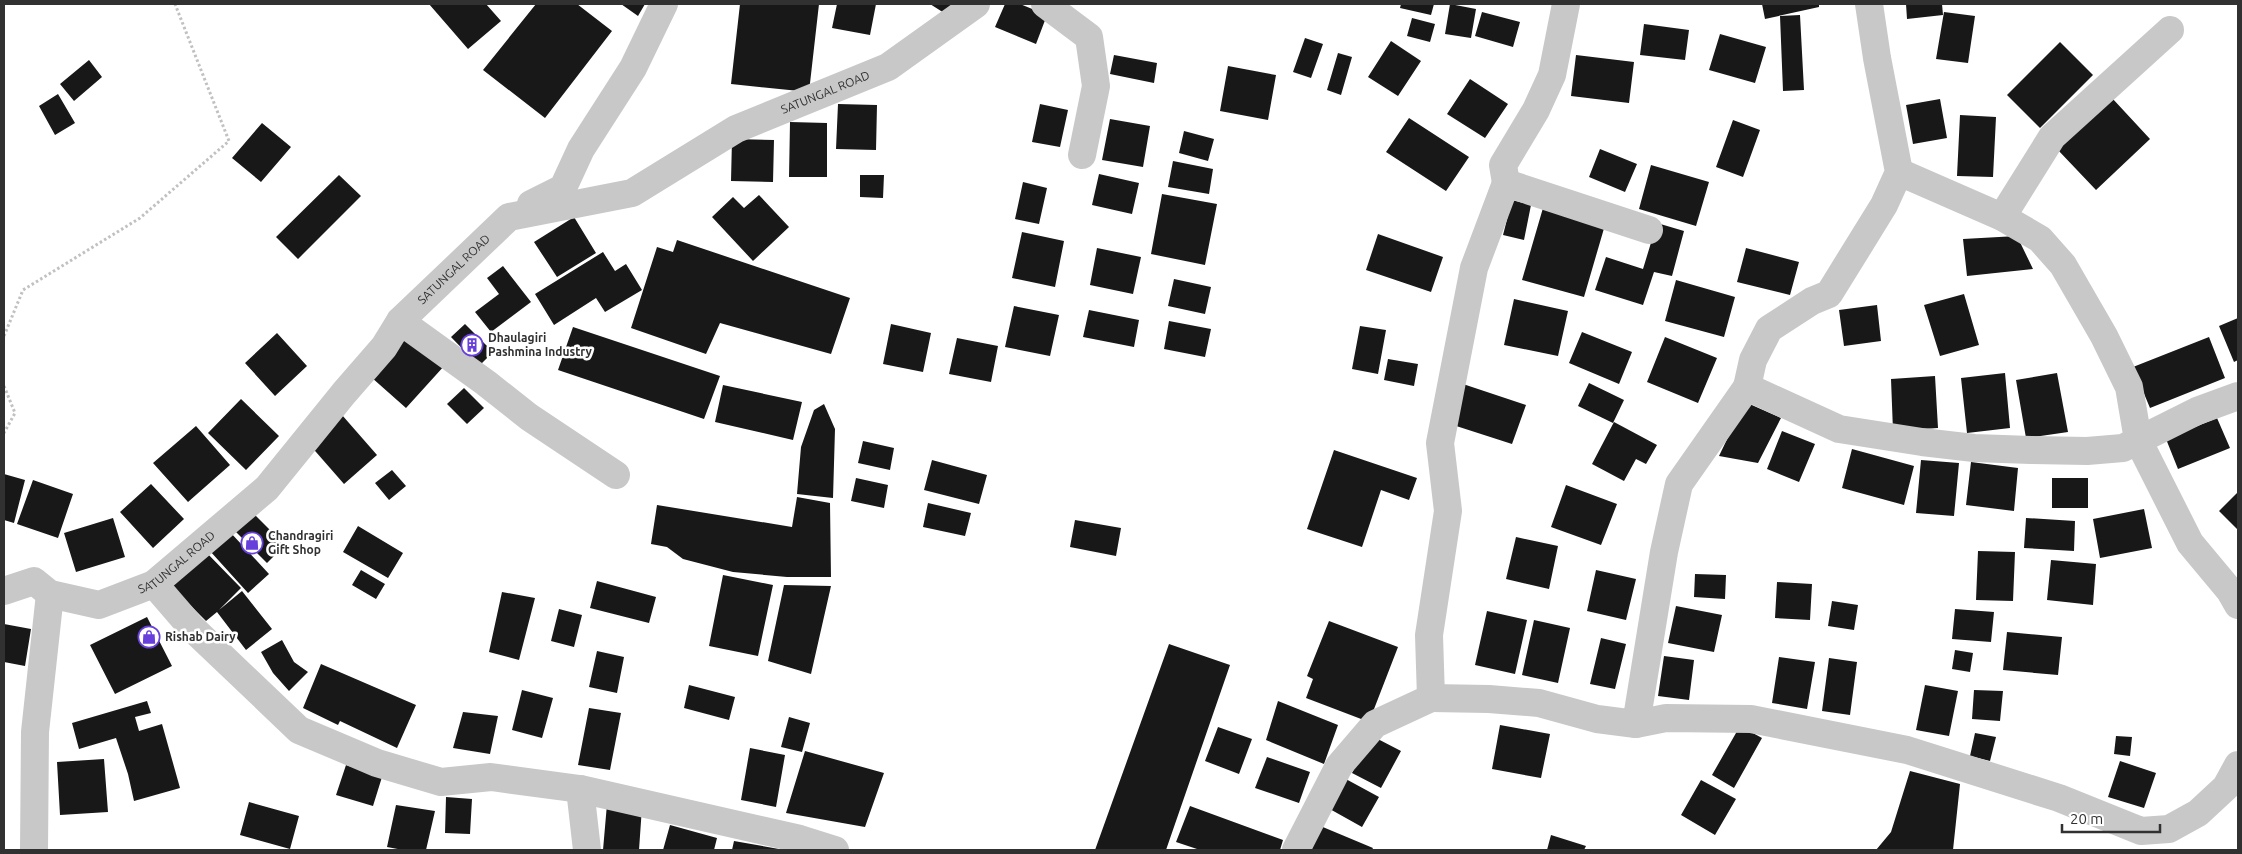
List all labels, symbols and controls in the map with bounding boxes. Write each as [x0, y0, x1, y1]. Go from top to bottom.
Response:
street label: SATUNGAL ROAD [779, 68, 871, 116]
street label: SATUNGAL ROAD [415, 232, 492, 306]
place label: Dhaulagiri Pashmina Industry [488, 331, 593, 358]
building icon: Dhaulagiri Pashmina Industry [460, 333, 484, 357]
street label: SATUNGAL ROAD [136, 528, 217, 596]
place label: Chandragiri Gift Shop [268, 529, 333, 556]
shop icon: Chandragiri Gift Shop [240, 531, 264, 555]
shop icon: Rishab Dairy [137, 625, 161, 649]
place label: Rishab Dairy [165, 630, 236, 643]
scale bar [2062, 802, 2160, 834]
text: 20 m [2070, 810, 2103, 827]

